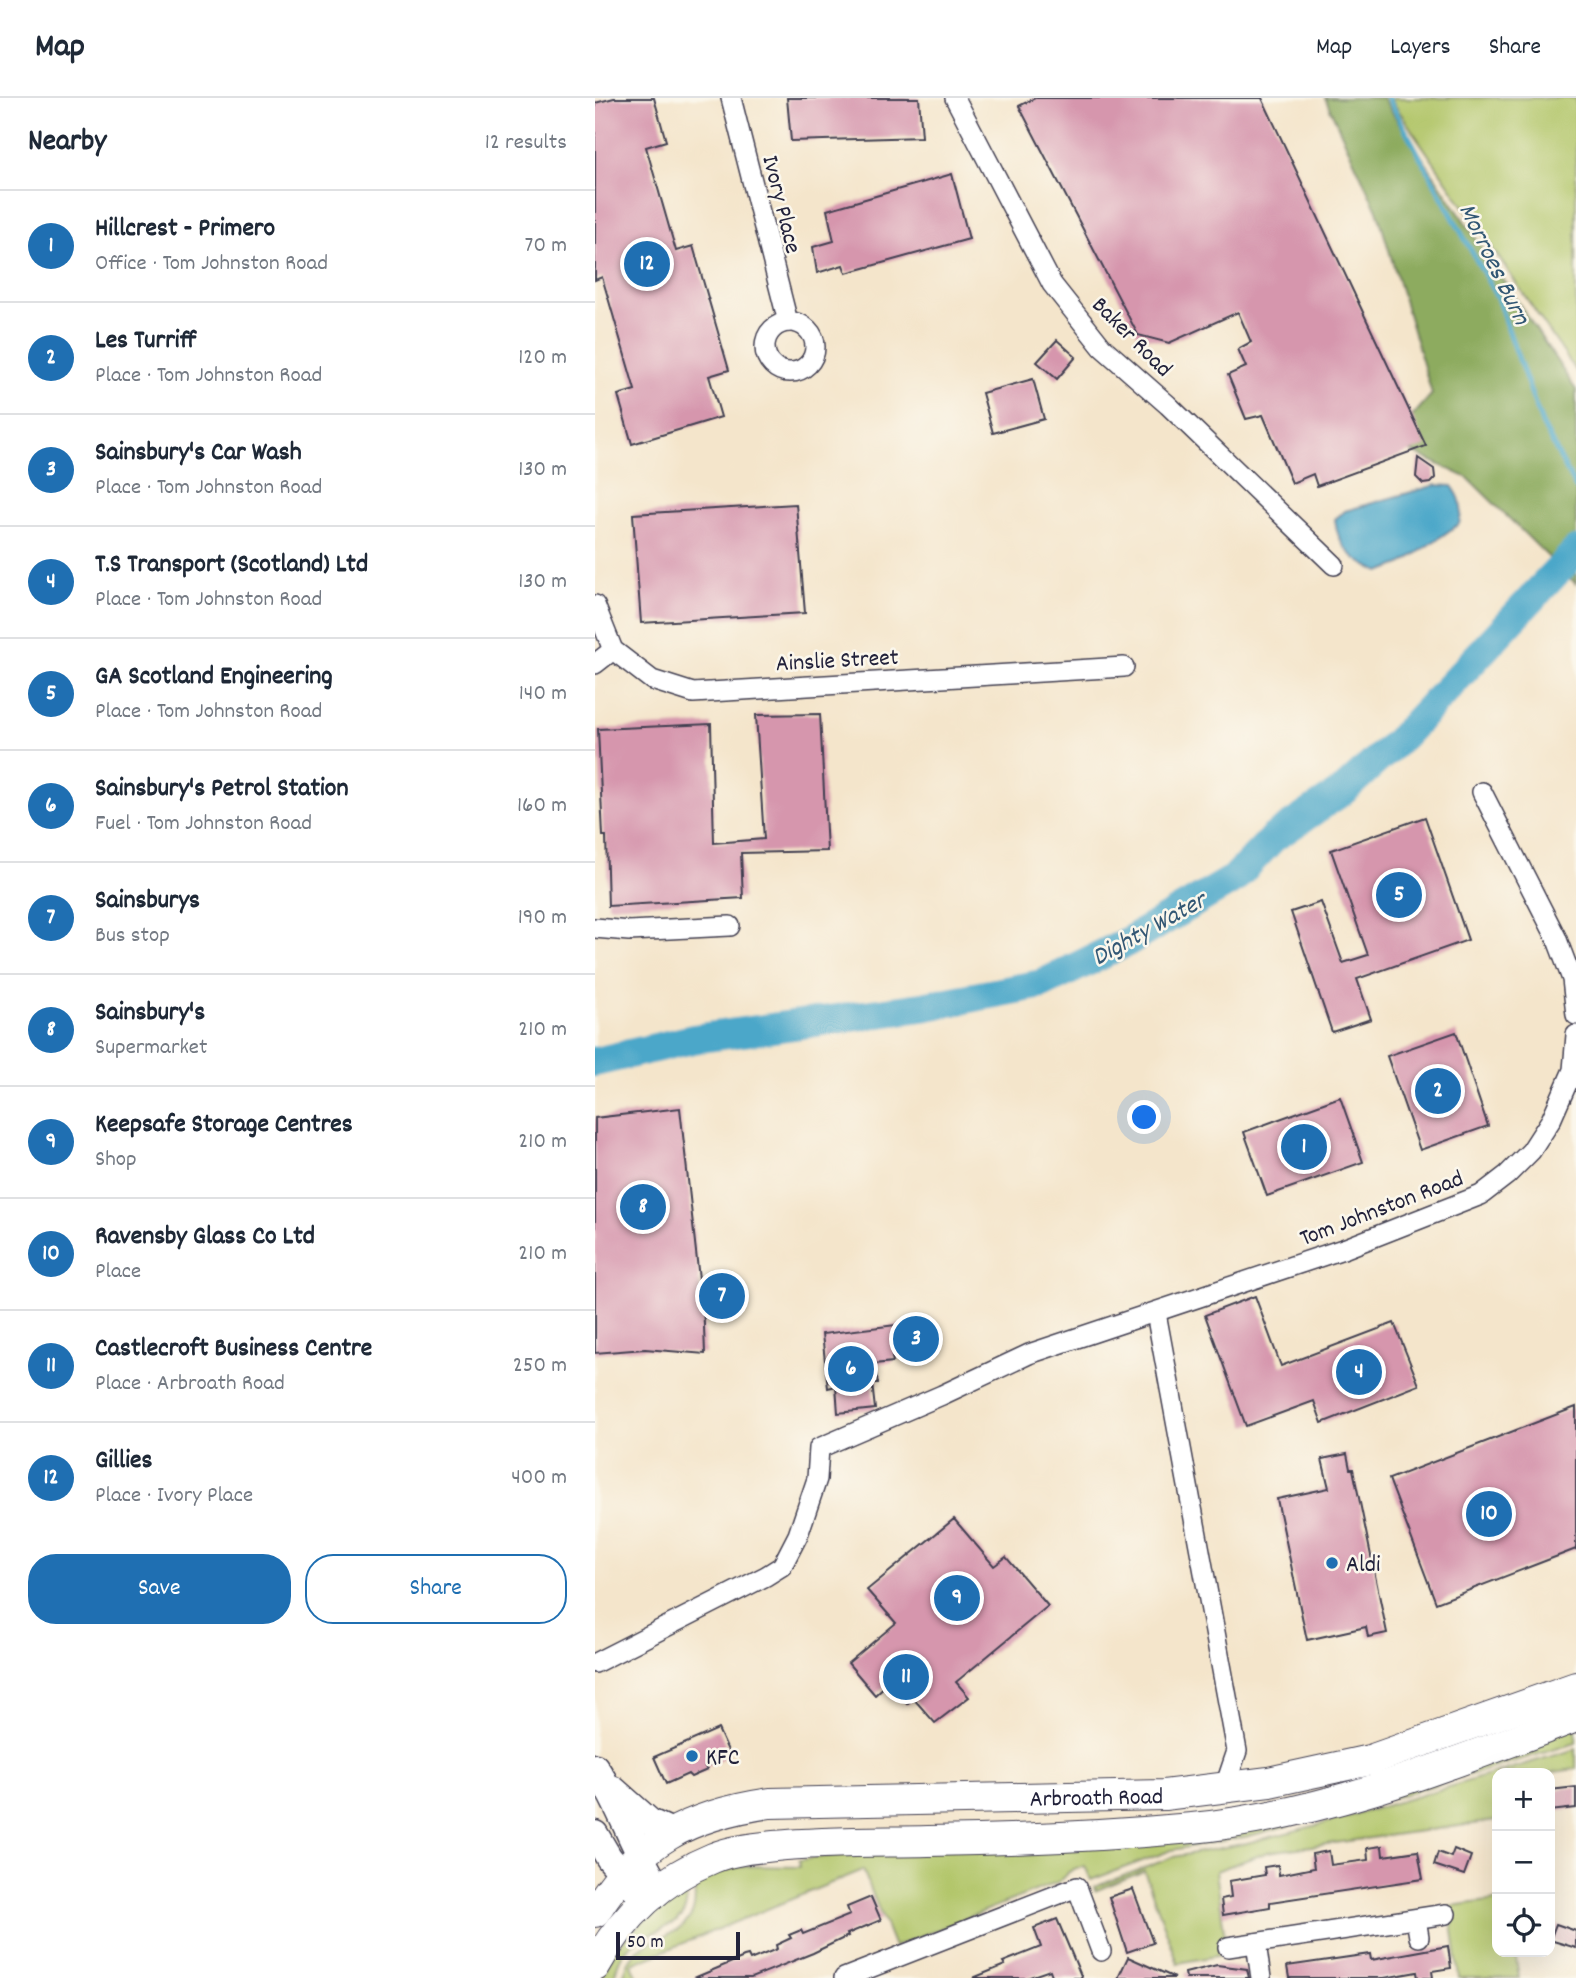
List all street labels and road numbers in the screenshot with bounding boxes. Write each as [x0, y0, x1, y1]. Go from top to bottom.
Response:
street label: Ivory Place [751, 152, 809, 258]
street label: Baker Road [1083, 290, 1179, 386]
street label: Ainslie Street [775, 642, 900, 682]
street label: Tom Johnston Road [1295, 1163, 1469, 1257]
street label: Arbroath Road [1029, 1781, 1164, 1818]

